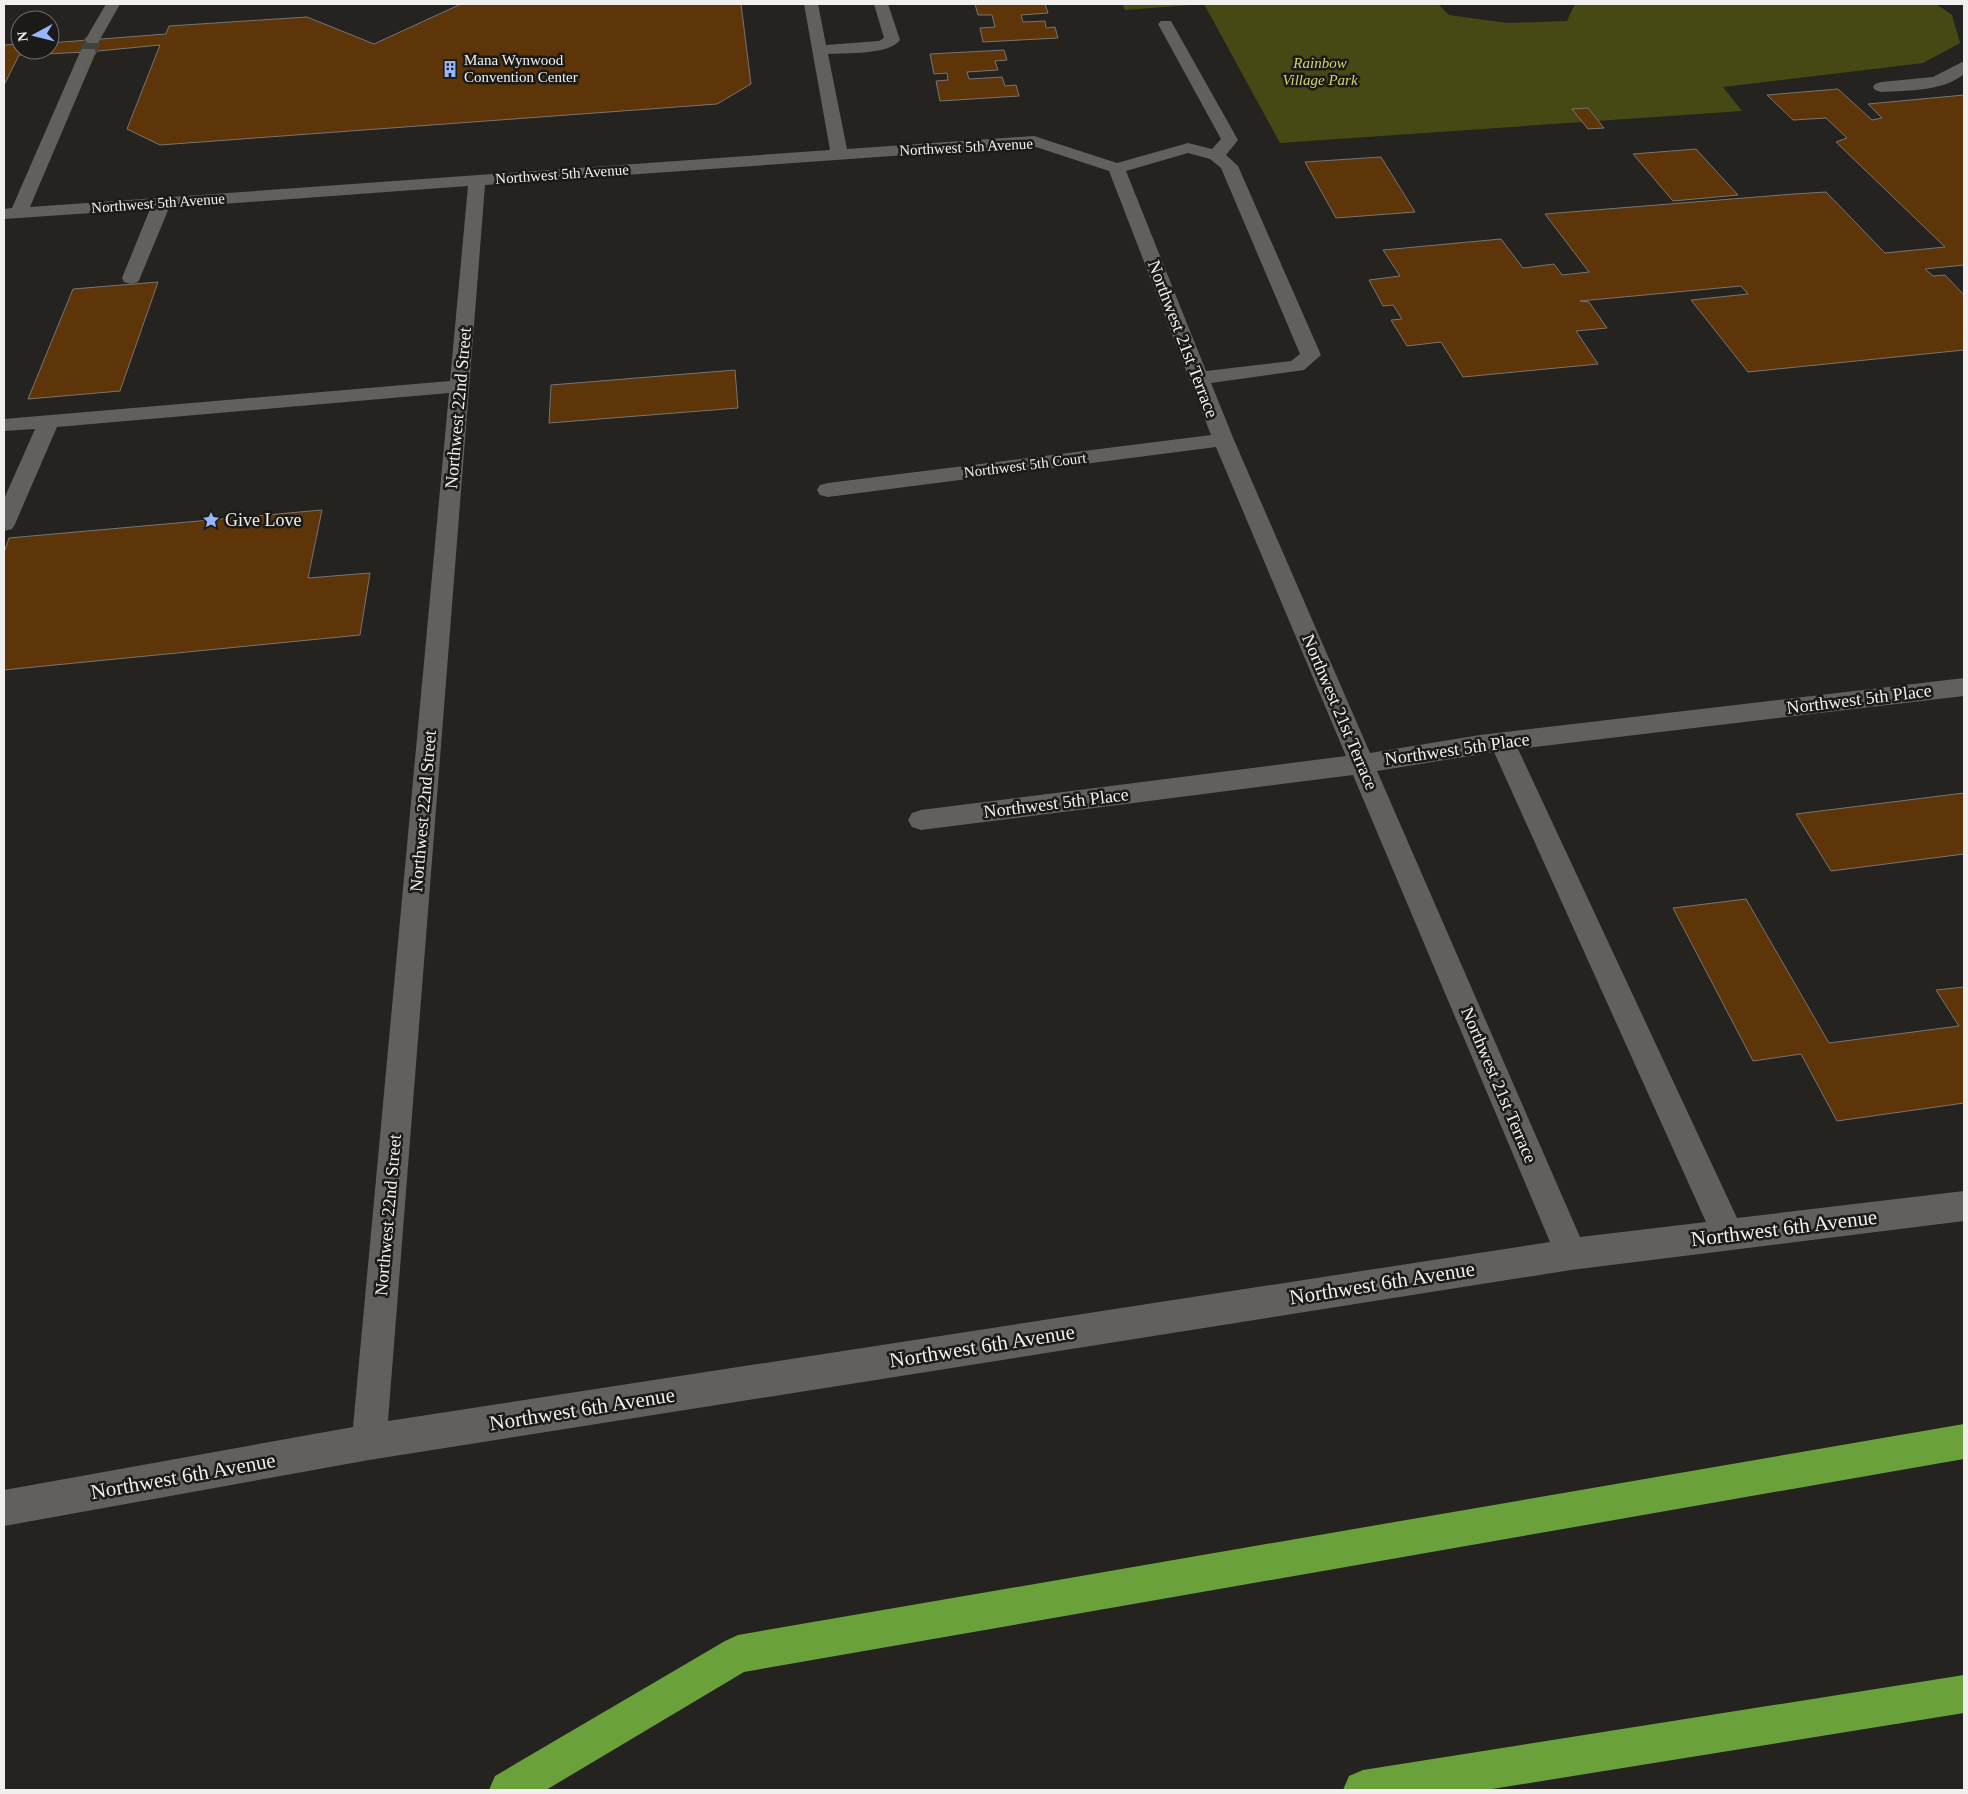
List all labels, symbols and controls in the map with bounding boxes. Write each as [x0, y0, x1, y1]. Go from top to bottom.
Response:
north arrow [10, 10, 60, 60]
text: N [15, 31, 31, 42]
place label: Mana Wynwood Convention Center [464, 52, 578, 85]
park label: Rainbow Village Park [1282, 55, 1358, 88]
building icon: Mana Wynwood Convention Center [440, 59, 460, 79]
street label: Northwest 5th Avenue [899, 135, 1034, 158]
street label: Northwest 5th Avenue [495, 161, 630, 187]
street label: Northwest 5th Avenue [91, 190, 226, 216]
street label: Northwest 21st Terrace [1144, 257, 1222, 421]
street label: Northwest 22nd Street [441, 326, 475, 490]
street label: Northwest 5th Court [963, 449, 1088, 480]
place icon: Give Love [201, 510, 221, 530]
place label: Give Love [225, 510, 301, 530]
street label: Northwest 21st Terrace [1298, 631, 1382, 793]
street label: Northwest 5th Place [1785, 680, 1933, 718]
street label: Northwest 22nd Street [406, 729, 440, 893]
street label: Northwest 5th Place [1383, 729, 1531, 769]
street label: Northwest 5th Place [982, 784, 1130, 822]
street label: Northwest 21st Terrace [1457, 1004, 1541, 1166]
street label: Northwest 22nd Street [371, 1133, 405, 1297]
street label: Northwest 6th Avenue [1690, 1205, 1878, 1251]
street label: Northwest 6th Avenue [1288, 1256, 1476, 1310]
street label: Northwest 6th Avenue [888, 1319, 1076, 1373]
street label: Northwest 6th Avenue [488, 1382, 676, 1436]
street label: Northwest 6th Avenue [89, 1448, 277, 1504]

